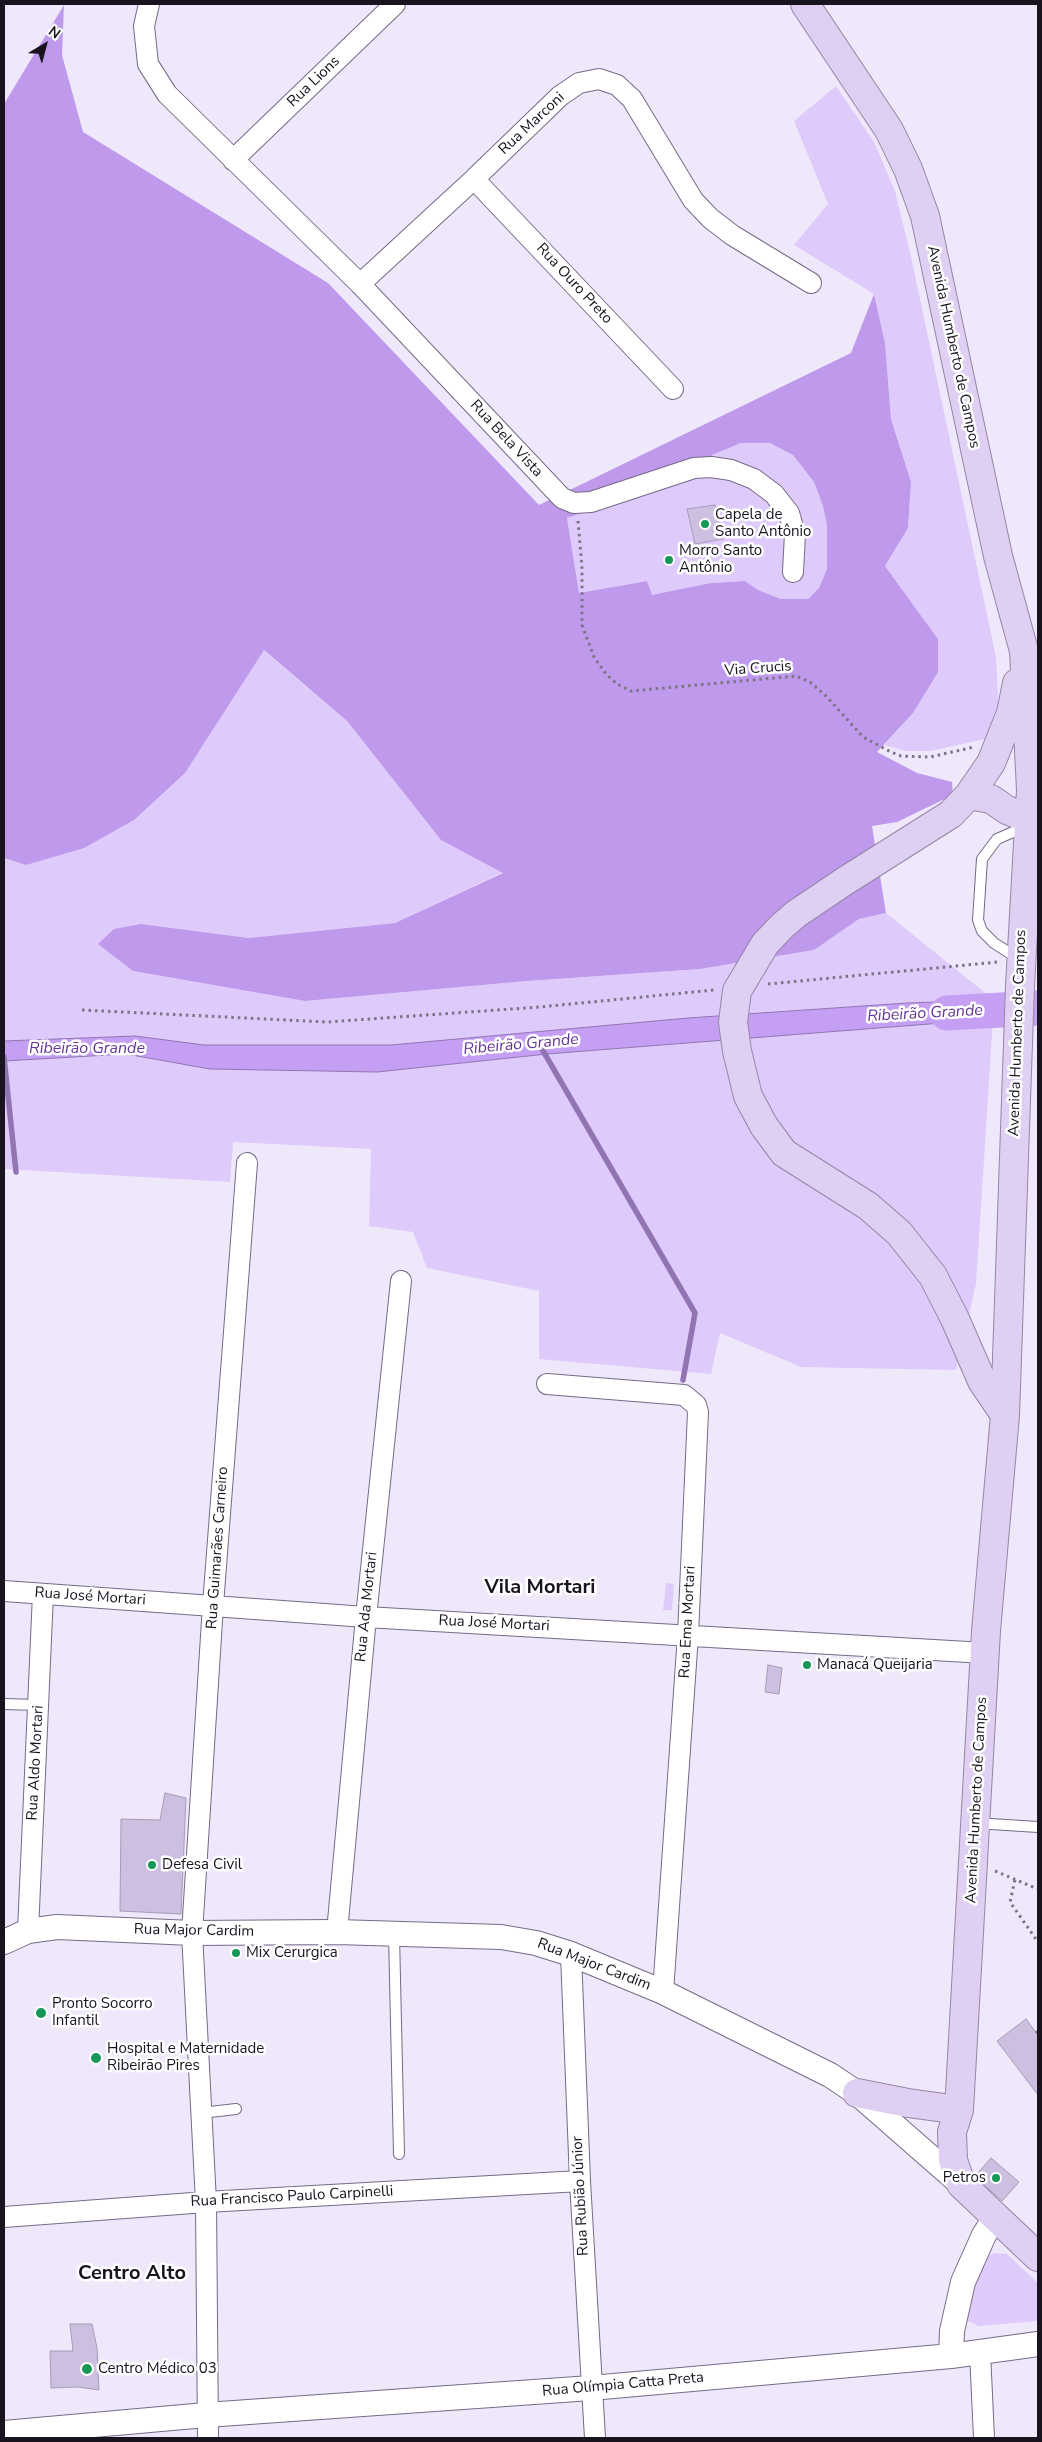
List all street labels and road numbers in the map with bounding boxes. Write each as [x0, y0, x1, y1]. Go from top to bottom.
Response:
street label: Rua Lions [284, 53, 344, 111]
street label: Rua Marconi [495, 89, 569, 159]
street label: Rua Ouro Preto [532, 240, 616, 328]
street label: Avenida Humberto de Campos [923, 244, 983, 450]
street label: Rua Bela Vista [466, 397, 546, 481]
street label: Via Crucis [724, 658, 792, 680]
street label: Avenida Humberto de Campos [1005, 929, 1031, 1137]
street label: Rua Guimarães Carneiro [203, 1466, 233, 1630]
street label: Rua Ada Mortari [352, 1551, 382, 1663]
street label: Rua Ema Mortari [676, 1565, 700, 1679]
street label: Rua José Mortari [34, 1584, 146, 1610]
street label: Rua José Mortari [438, 1612, 550, 1636]
street label: Avenida Humberto de Campos [963, 1696, 991, 1904]
street label: Rua Aldo Mortari [24, 1705, 48, 1821]
street label: Rua Major Cardim [134, 1921, 254, 1941]
street label: Rua Major Cardim [535, 1935, 653, 1995]
street label: Rua Rubião Júnior [569, 2136, 593, 2256]
street label: Rua Francisco Paulo Carpinelli [190, 2183, 394, 2211]
street label: Rua Olímpia Catta Preta [541, 2369, 705, 2401]

